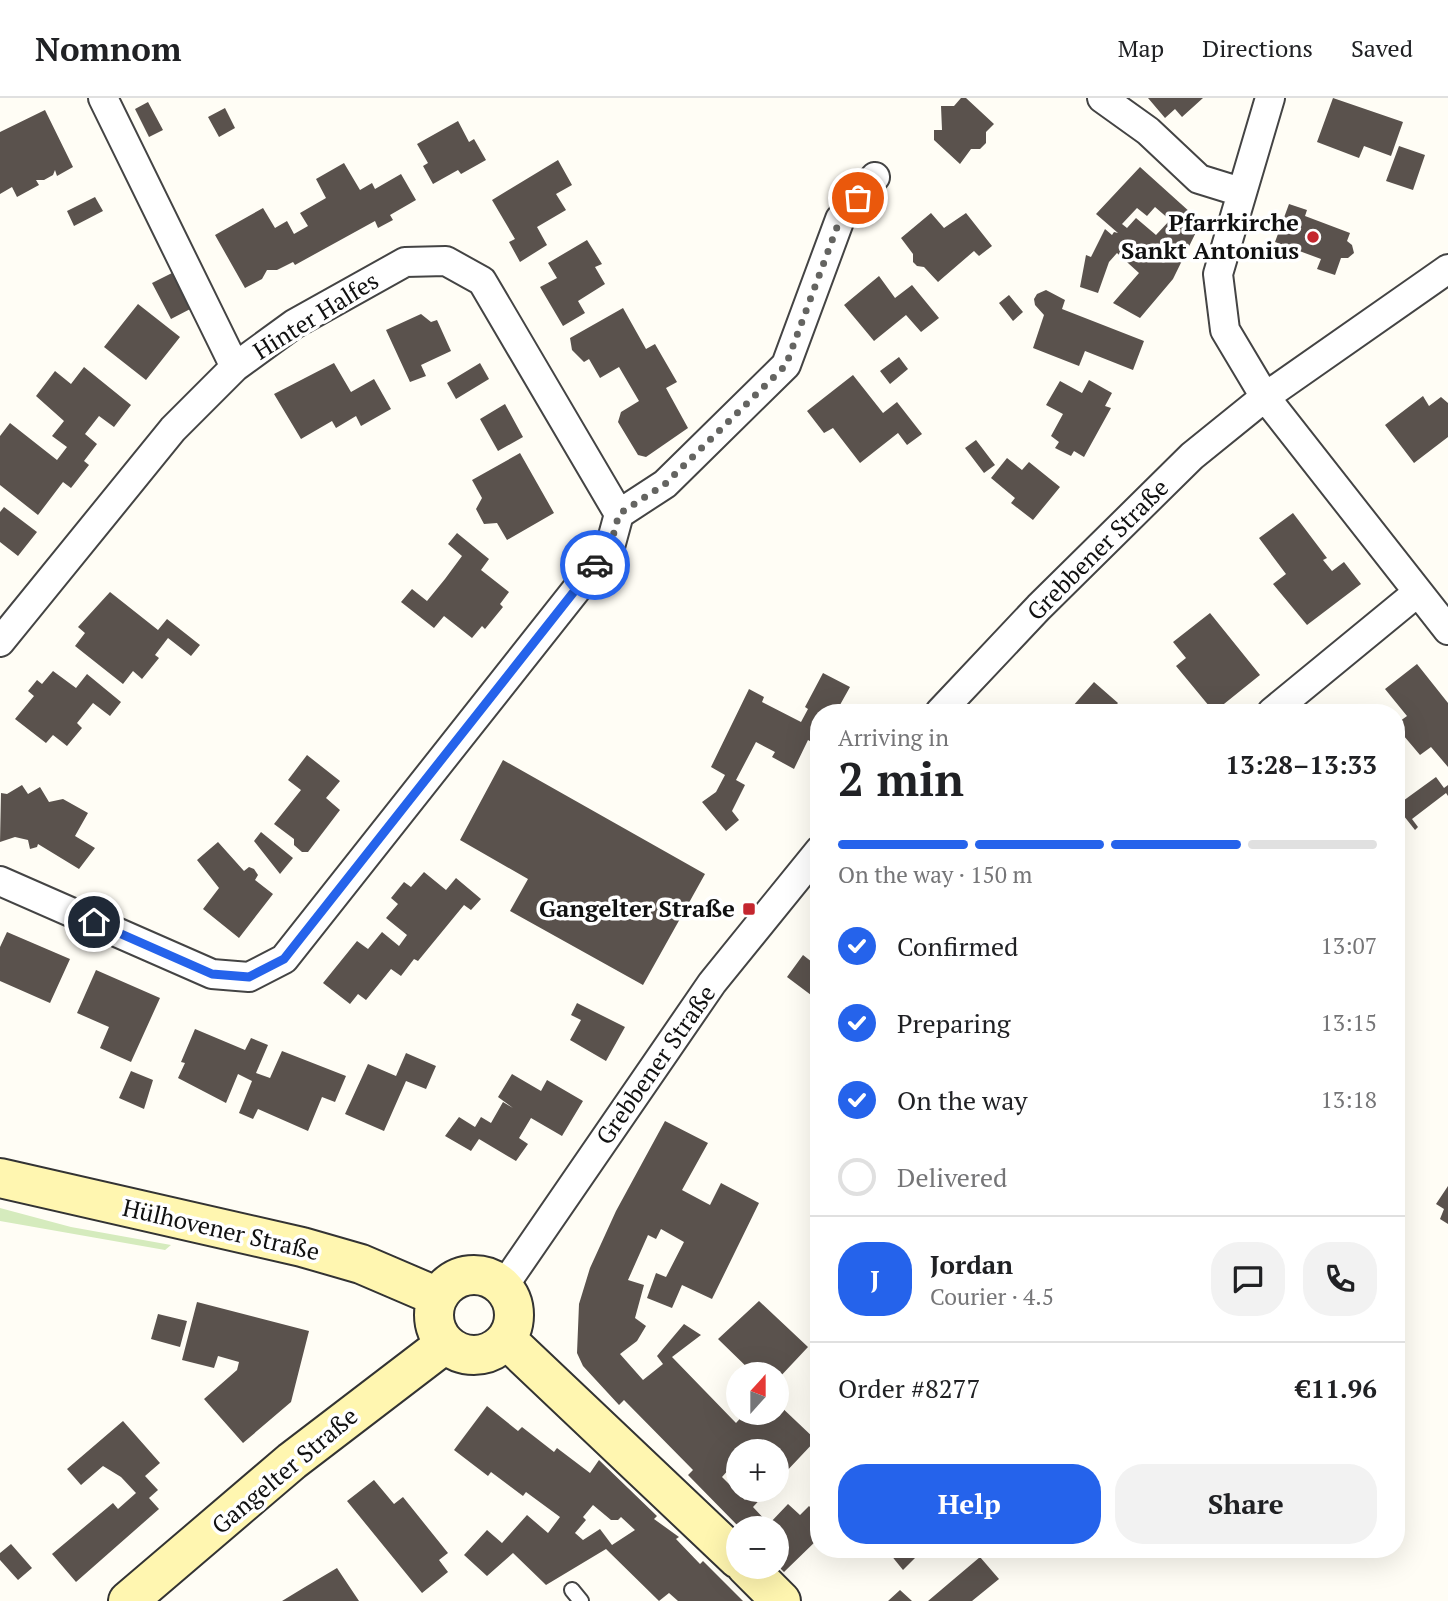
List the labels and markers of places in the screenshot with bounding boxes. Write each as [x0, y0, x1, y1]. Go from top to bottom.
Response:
pin [828, 168, 888, 228]
place label: Pfarrkirche Sankt Antonius [1121, 206, 1299, 266]
marker: Pfarrkirche Sankt Antonius [1305, 229, 1321, 245]
pin [64, 892, 124, 952]
place label: Gangelter Straße [539, 892, 735, 924]
marker: Gangelter Straße [741, 901, 757, 917]

